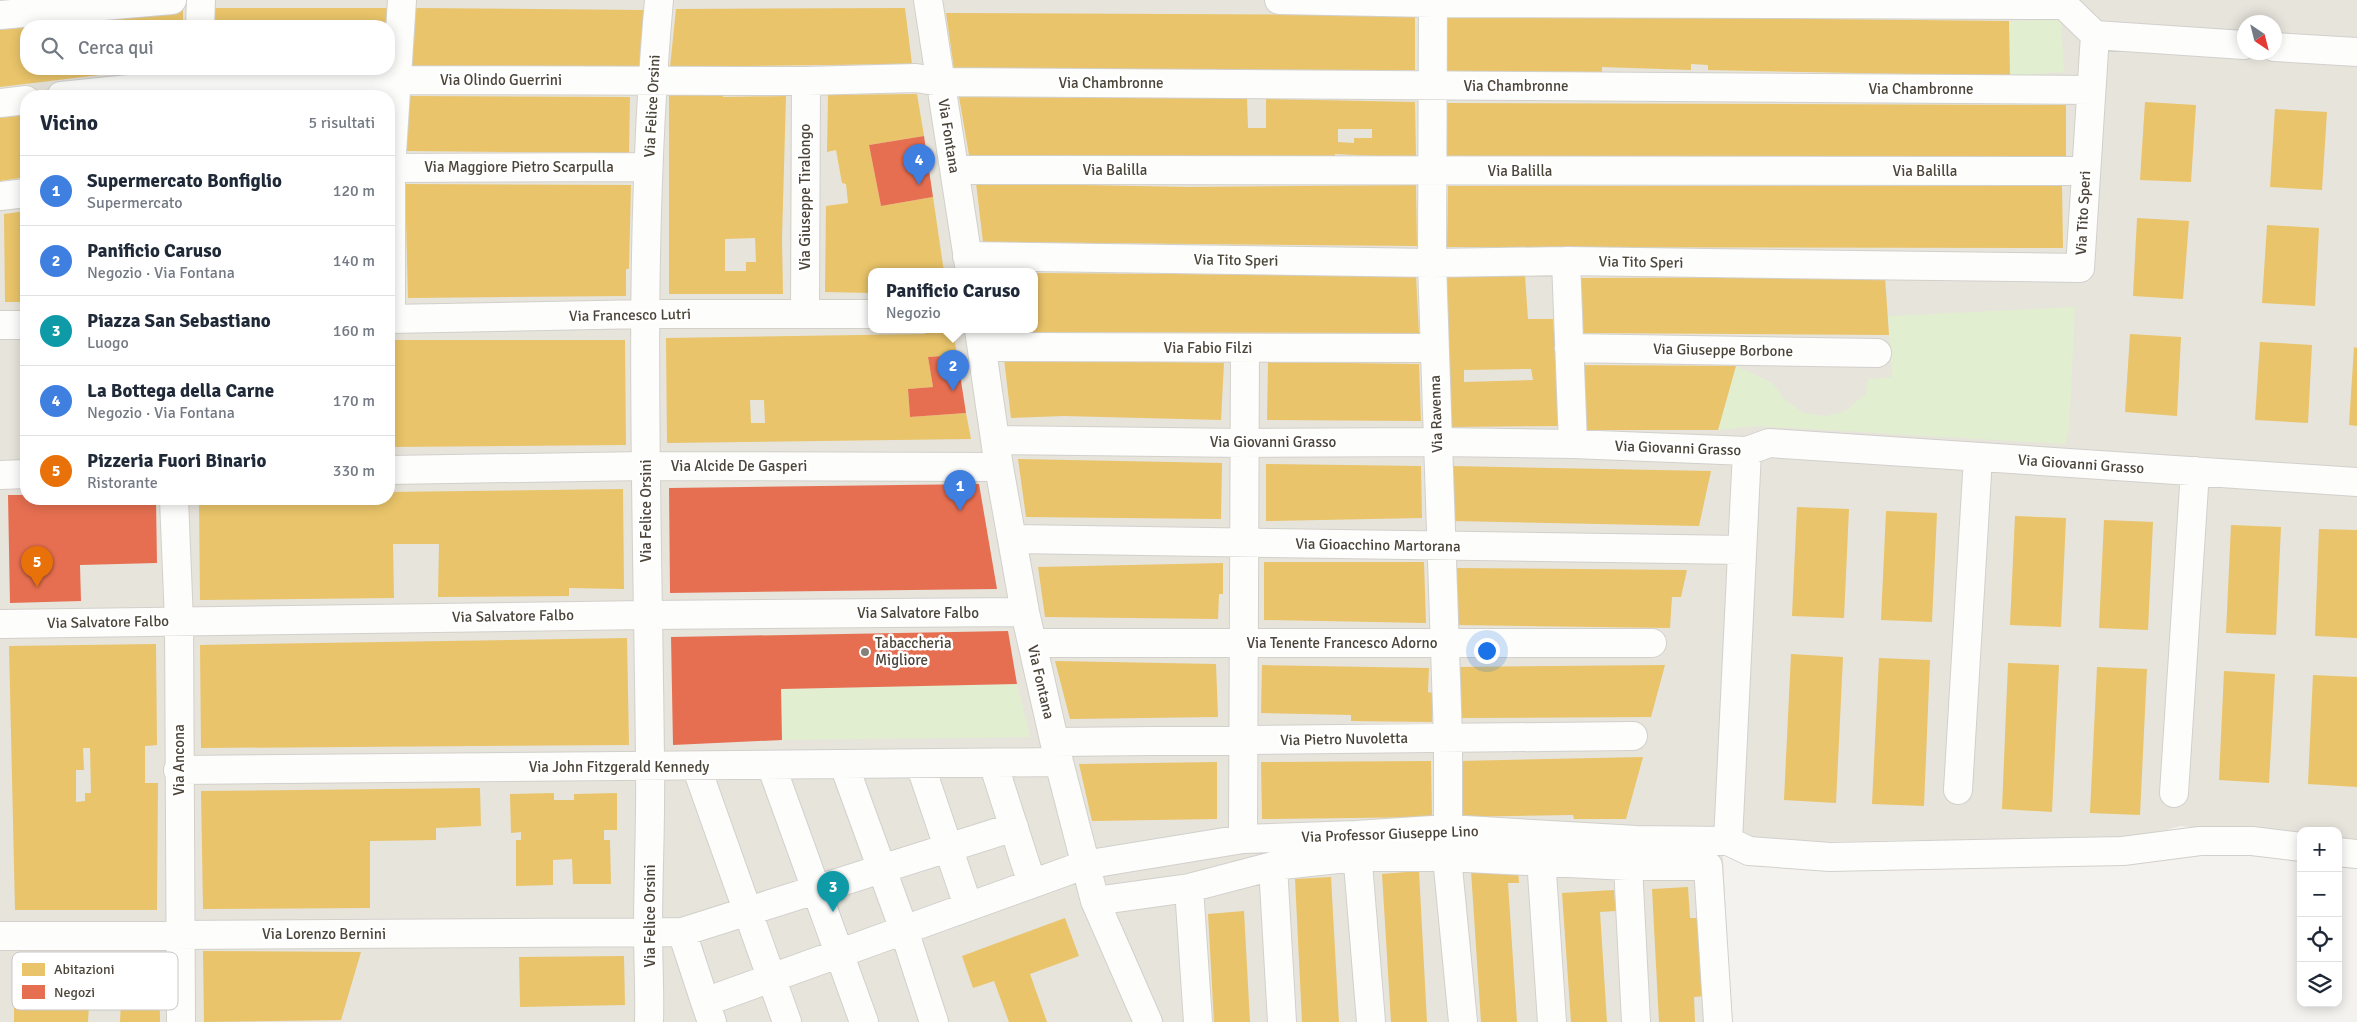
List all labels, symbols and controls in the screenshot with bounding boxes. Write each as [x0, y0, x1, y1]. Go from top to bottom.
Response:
north arrow [2237, 15, 2282, 60]
search box [20, 20, 395, 75]
icon: search [38, 34, 66, 62]
text: Cerca qui [78, 36, 154, 60]
street label: Via Felice Orsini [640, 54, 664, 158]
street label: Via Olindo Guerrini [440, 71, 562, 89]
street label: Via Chambronne [1058, 74, 1164, 92]
street label: Via Chambronne [1463, 77, 1569, 95]
street label: Via Chambronne [1868, 80, 1974, 98]
street label: Via Fontana [934, 97, 964, 175]
text: Vicino [40, 110, 98, 136]
text: 5 risultati [309, 113, 375, 133]
street label: Via Giuseppe Tiralongo [796, 123, 814, 270]
pin: 4 [903, 144, 935, 185]
street label: Via Maggiore Pietro Scarpulla [424, 158, 614, 176]
street label: Via Balilla [1083, 161, 1147, 179]
street label: Via Balilla [1488, 162, 1552, 180]
street label: Via Balilla [1893, 162, 1957, 180]
text: Supermercato Bonfiglio [87, 169, 282, 193]
street label: Via Tito Speri [2072, 170, 2094, 256]
text: 1 [52, 181, 60, 201]
text: 120 m [333, 181, 375, 201]
text: Supermercato [87, 193, 183, 213]
text: Panificio Caruso [87, 239, 222, 263]
street label: Via Tito Speri [1193, 250, 1279, 270]
text: 2 [52, 251, 60, 271]
text: 140 m [333, 251, 375, 271]
street label: Via Tito Speri [1598, 252, 1684, 272]
text: Negozio · Via Fontana [87, 263, 235, 283]
popup [868, 268, 1038, 333]
text: Panificio Caruso [886, 279, 1020, 303]
text: Negozio [886, 303, 941, 323]
street label: Via Francesco Lutri [569, 305, 691, 325]
text: Piazza San Sebastiano [87, 309, 271, 333]
text: 3 [52, 321, 60, 341]
text: 160 m [333, 321, 375, 341]
text: Luogo [87, 333, 129, 353]
street label: Via Fabio Filzi [1164, 339, 1252, 357]
street label: Via Giuseppe Borbone [1653, 340, 1793, 360]
pin: 2 [937, 350, 969, 391]
street label: Via Ravenna [1426, 375, 1446, 453]
text: La Bottega della Carne [87, 379, 274, 403]
text: 4 [52, 391, 60, 411]
text: 170 m [333, 391, 375, 411]
text: Negozio · Via Fontana [87, 403, 235, 423]
street label: Via Giovanni Grasso [1210, 433, 1337, 451]
street label: Via Giovanni Grasso [1614, 437, 1742, 459]
text: Pizzeria Fuori Binario [87, 449, 266, 473]
street label: Via Giovanni Grasso [2017, 451, 2145, 477]
street label: Via Alcide De Gasperi [671, 457, 807, 475]
street label: Via Felice Orsini [637, 460, 655, 562]
text: 5 [52, 461, 60, 481]
text: 330 m [333, 461, 375, 481]
pin: 1 [944, 470, 976, 511]
text: Ristorante [87, 473, 158, 493]
street label: Via Gioacchino Martorana [1295, 535, 1461, 555]
pin: 5 [21, 546, 53, 587]
street label: Via Salvatore Falbo [857, 604, 979, 622]
street label: Via Salvatore Falbo [452, 606, 574, 626]
street label: Via Salvatore Falbo [47, 612, 169, 632]
place label: Tabaccheria Migliore [875, 634, 952, 669]
street label: Via Tenente Francesco Adorno [1246, 634, 1438, 652]
your location [1474, 638, 1500, 664]
street label: Via Fontana [1024, 643, 1058, 721]
marker: Tabaccheria Migliore [859, 646, 871, 658]
street label: Via Ancona [170, 724, 188, 796]
street label: Via Pietro Nuvoletta [1280, 729, 1408, 749]
street label: Via John Fitzgerald Kennedy [529, 758, 709, 776]
street label: Via Professor Giuseppe Lino [1301, 822, 1479, 846]
map controls [2297, 827, 2342, 1007]
button: + [2297, 827, 2342, 872]
street label: Via Felice Orsini [641, 865, 659, 967]
pin: 3 [817, 871, 849, 912]
button: − [2297, 872, 2342, 917]
button: locate [2297, 917, 2342, 962]
street label: Via Lorenzo Bernini [262, 925, 386, 943]
legend [12, 952, 178, 1010]
text: Abitazioni [54, 961, 114, 978]
button: layers [2297, 962, 2342, 1007]
text: Negozi [54, 984, 95, 1001]

